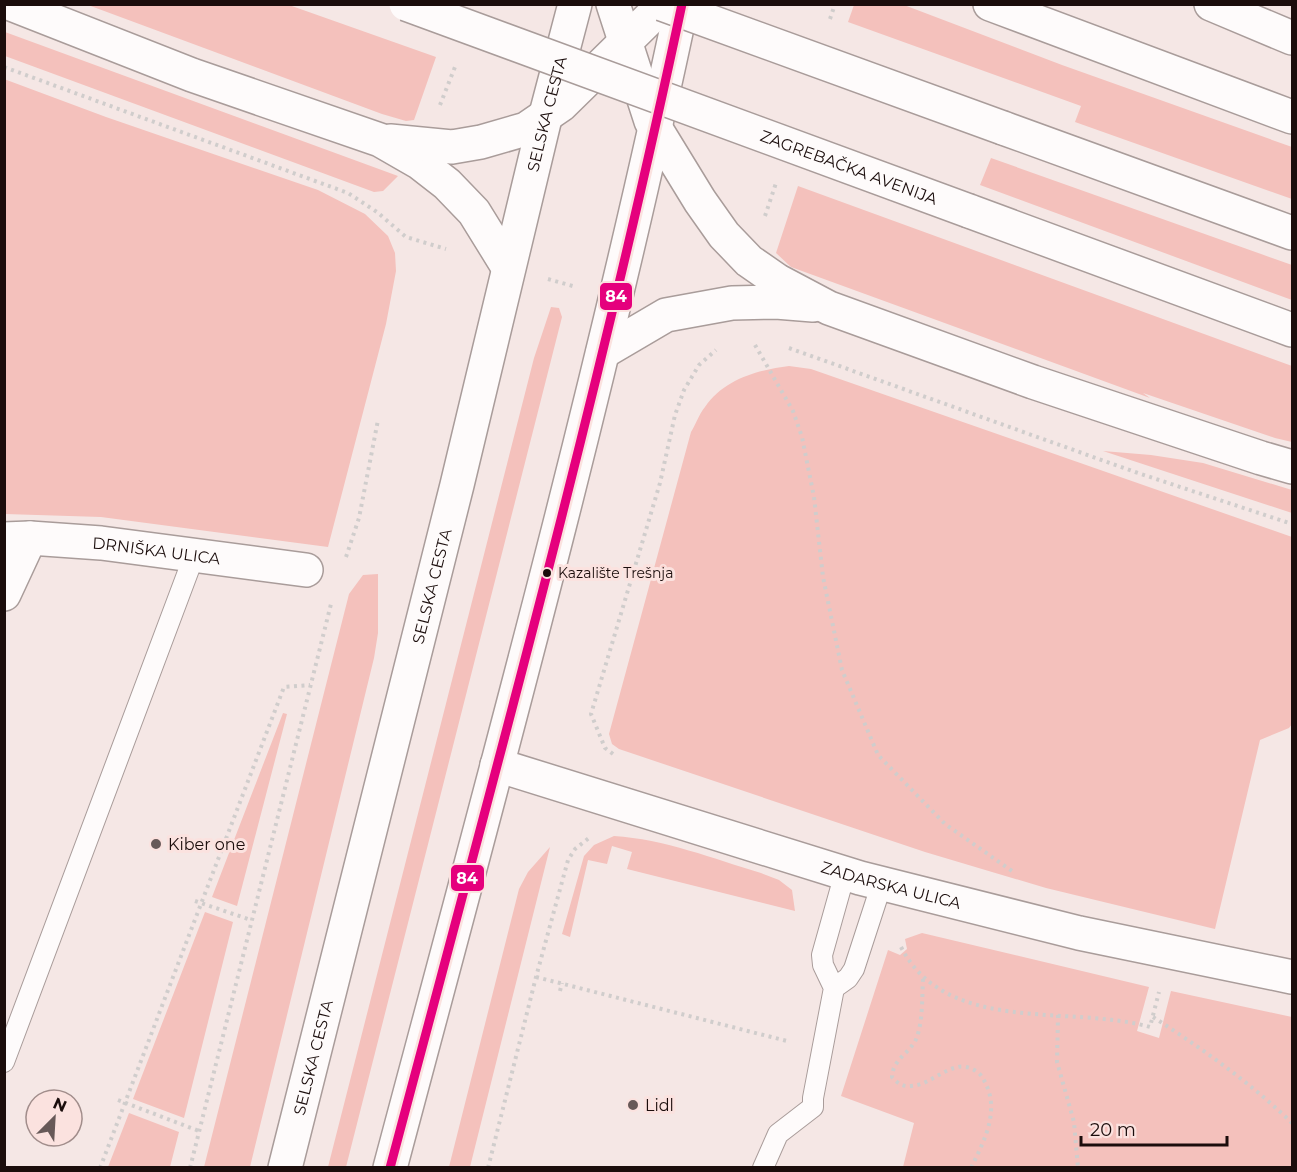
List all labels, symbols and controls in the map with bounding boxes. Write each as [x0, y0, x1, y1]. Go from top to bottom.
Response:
street label: SELSKA CESTA [523, 54, 570, 174]
street label: ZAGREBAČKA AVENIJA [758, 126, 941, 208]
line badge: 84 [599, 282, 633, 311]
text: 84 [605, 287, 627, 306]
street label: SELSKA CESTA [408, 526, 455, 646]
street label: DRNIŠKA ULICA [92, 533, 222, 568]
place label: Kazalište Trešnja [558, 564, 673, 582]
marker: Kazalište Trešnja [541, 567, 553, 579]
place label: Kiber one [168, 835, 245, 854]
marker: Kiber one [149, 837, 163, 851]
street label: ZADARSKA ULICA [819, 857, 964, 913]
line badge: 84 [450, 864, 485, 892]
text: 84 [456, 869, 478, 888]
street label: SELSKA CESTA [289, 997, 337, 1117]
north arrow [24, 1088, 84, 1148]
text: N [50, 1093, 70, 1116]
place label: Lidl [645, 1096, 674, 1115]
marker: Lidl [626, 1098, 640, 1112]
scale bar [1081, 1109, 1226, 1147]
text: 20 m [1090, 1119, 1136, 1141]

